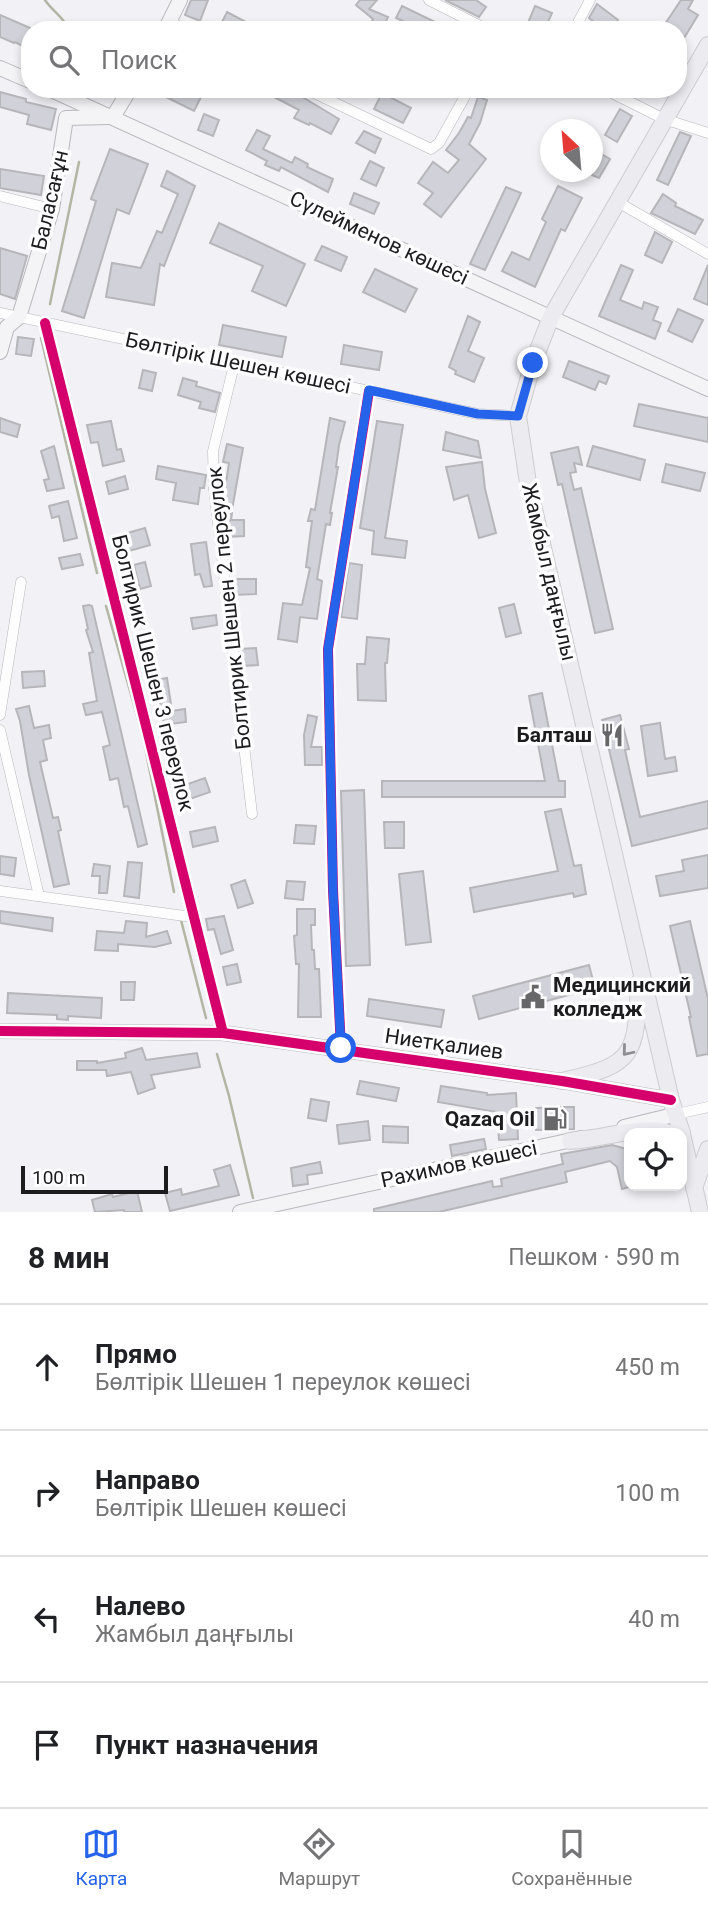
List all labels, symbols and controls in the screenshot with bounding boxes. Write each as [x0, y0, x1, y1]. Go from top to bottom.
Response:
search box [21, 21, 687, 98]
icon: search [45, 41, 83, 79]
text: Поиск [101, 45, 177, 75]
north arrow [540, 119, 603, 182]
street label: Баласағұн [27, 148, 73, 252]
street label: Сүлейменов көшесі [286, 186, 472, 290]
street label: Бөлтірік Шешен көшесі [123, 327, 353, 399]
route end [517, 347, 548, 378]
street label: Болтирик Шешен 2 переулок [202, 465, 256, 751]
street label: Жамбыл даңғылы [517, 481, 581, 663]
street label: Болтирик Шешен 3 переулок [107, 532, 199, 814]
restaurant icon: Балташ [598, 721, 626, 749]
place label: Балташ [517, 723, 592, 747]
place label: Медицинский колледж [553, 973, 691, 1021]
public building icon: Медицинский колледж [519, 983, 547, 1011]
street label: Ниетқалиев [383, 1024, 505, 1064]
route start [325, 1032, 356, 1063]
one-way arrow [623, 1043, 635, 1056]
fuel station icon: Qazaq Oil [541, 1105, 569, 1133]
place label: Qazaq Oil [445, 1107, 535, 1131]
map controls [624, 1128, 687, 1191]
button: locate [624, 1128, 687, 1191]
street label: Рахимов көшесі [379, 1136, 539, 1192]
scale bar [21, 1163, 168, 1195]
text: 100 m [32, 1166, 85, 1189]
text: 8 мин [28, 1240, 109, 1275]
text: Пешком · 590 m [508, 1244, 680, 1271]
text: Прямо [95, 1339, 177, 1369]
icon: ahead [28, 1348, 66, 1386]
text: 450 m [615, 1354, 680, 1381]
text: Бөлтірік Шешен 1 переулок көшесі [95, 1369, 471, 1396]
text: Направо [95, 1465, 200, 1495]
icon: right [28, 1474, 66, 1512]
text: 100 m [615, 1480, 680, 1507]
text: Бөлтірік Шешен көшесі [95, 1495, 347, 1522]
text: Налево [95, 1591, 185, 1621]
icon: left [28, 1600, 66, 1638]
text: 40 m [628, 1606, 680, 1633]
text: Жамбыл даңғылы [95, 1621, 294, 1648]
icon: arrive [28, 1726, 66, 1764]
text: Пункт назначения [95, 1730, 319, 1760]
tab: Карта [76, 1825, 127, 1890]
tab: Маршрут [278, 1825, 360, 1890]
tab: Сохранённые [511, 1825, 632, 1890]

